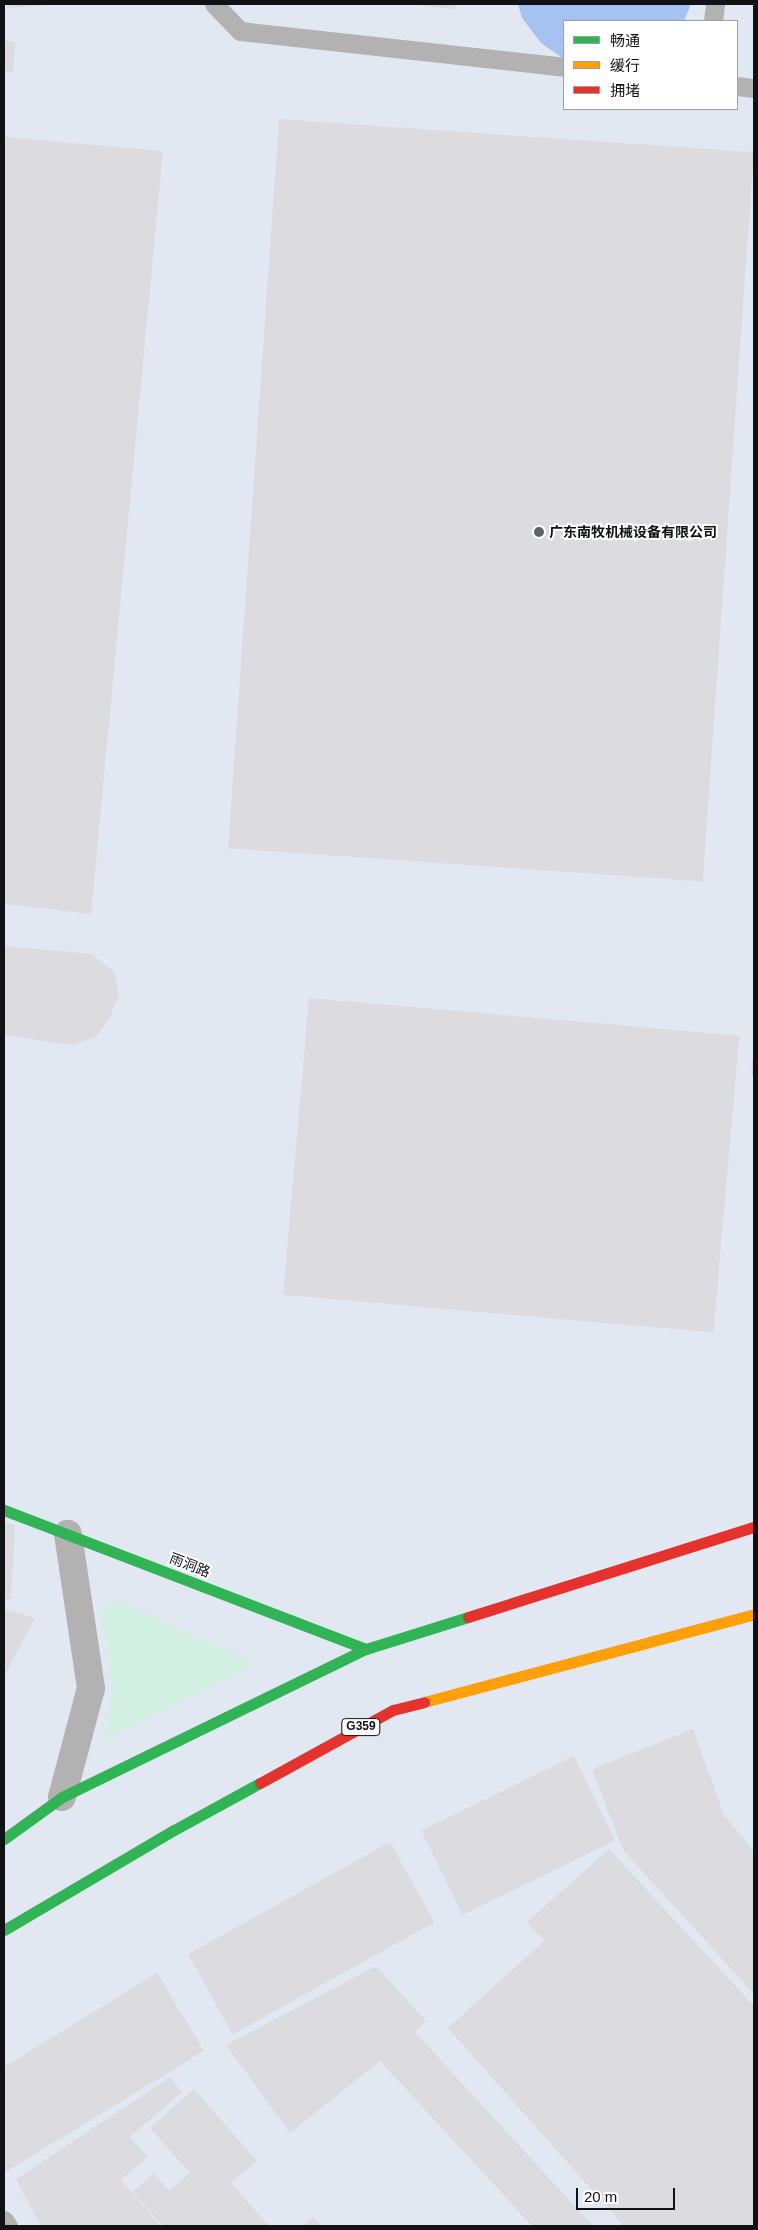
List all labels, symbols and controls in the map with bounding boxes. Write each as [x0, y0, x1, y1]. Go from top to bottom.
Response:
legend [563, 20, 738, 110]
text: 畅通 [610, 32, 640, 49]
text: 缓行 [610, 57, 640, 74]
text: 拥堵 [610, 82, 640, 99]
place label: 广东南牧机械设备有限公司 [549, 524, 717, 540]
marker: 广东南牧机械设备有限公司 [533, 526, 545, 538]
street label: 雨洞路 [167, 1550, 213, 1580]
road number: G359 [341, 1718, 381, 1736]
scale bar [578, 2178, 677, 2210]
text: 20 m [584, 2188, 617, 2205]

